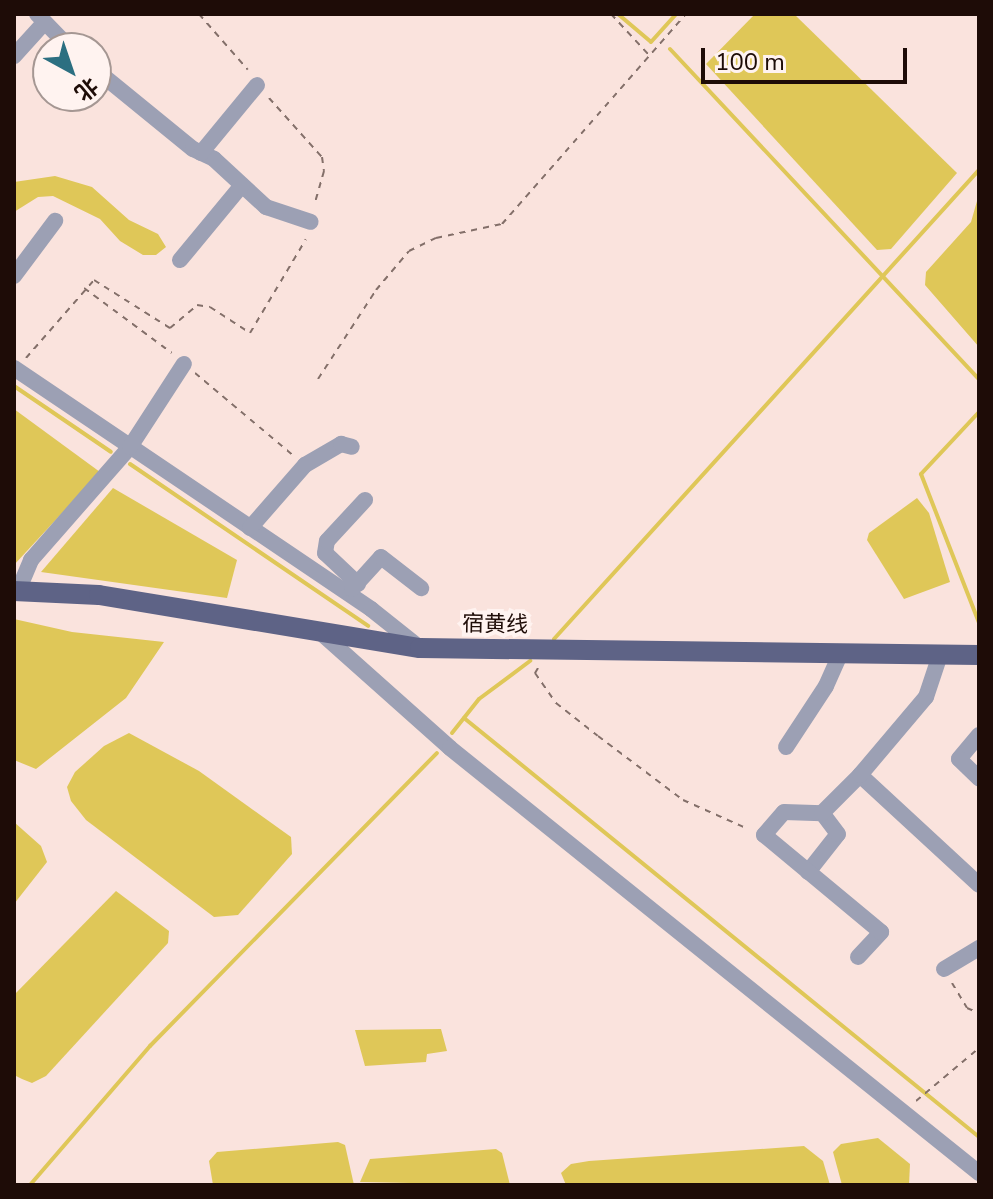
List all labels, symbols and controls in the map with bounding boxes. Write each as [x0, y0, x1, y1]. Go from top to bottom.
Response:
north arrow [32, 32, 112, 112]
scale bar [705, 32, 911, 82]
text: 100 m [715, 46, 785, 78]
text: 北 [68, 70, 104, 107]
street label: 宿黄线 [462, 611, 528, 639]

